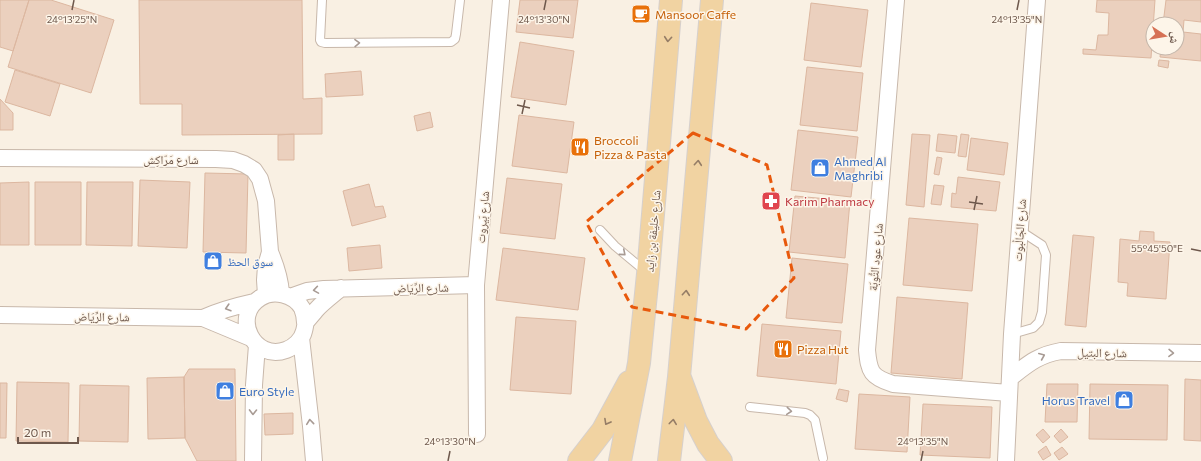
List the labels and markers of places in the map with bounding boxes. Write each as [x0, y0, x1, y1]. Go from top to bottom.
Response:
cafe icon: Mansoor Caffe [630, 3, 652, 25]
place label: Mansoor Caffe [655, 7, 736, 21]
place label: Broccoli Pizza & Pasta [594, 133, 667, 161]
restaurant icon: Broccoli Pizza & Pasta [569, 136, 591, 158]
place label: Ahmed Al Maghribi [834, 154, 887, 182]
shop icon: Ahmed Al Maghribi [809, 157, 831, 179]
pharmacy icon: Karim Pharmacy [760, 190, 782, 212]
place label: Karim Pharmacy [785, 194, 874, 208]
shop icon: سوق الحظ [202, 250, 224, 272]
place label: سوق الحظ [227, 254, 273, 269]
restaurant icon: Pizza Hut [772, 338, 794, 360]
place label: Pizza Hut [797, 342, 849, 356]
shop icon: Euro Style [214, 380, 236, 402]
place label: Euro Style [239, 384, 294, 398]
shop icon: Horus Travel [1113, 389, 1135, 411]
place label: Horus Travel [1042, 393, 1110, 407]

